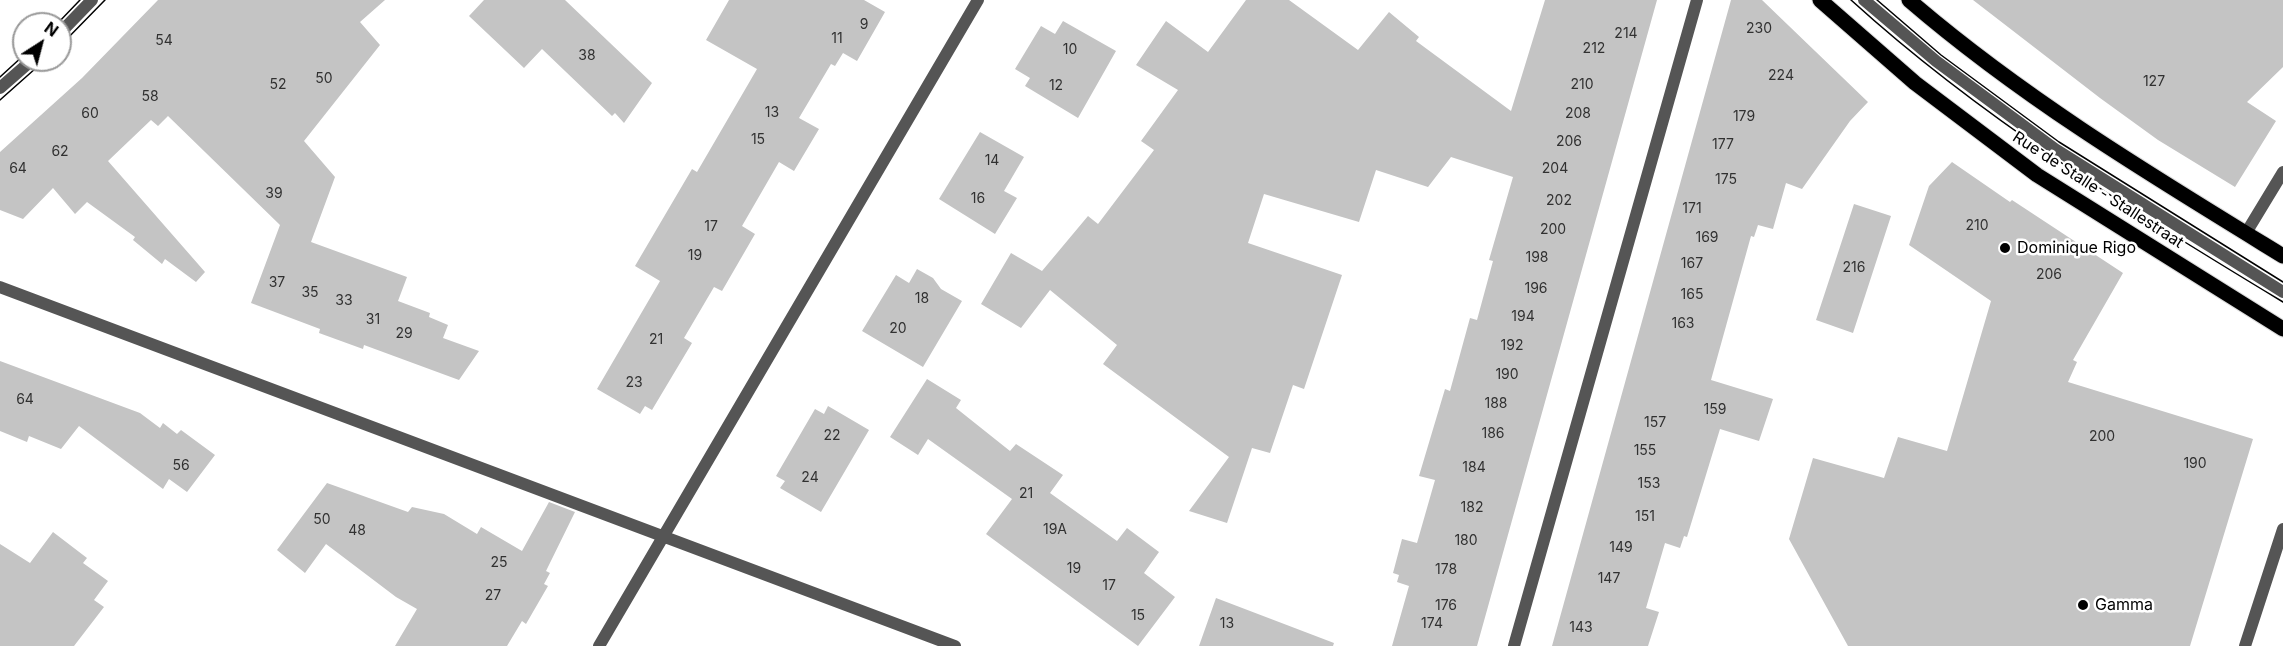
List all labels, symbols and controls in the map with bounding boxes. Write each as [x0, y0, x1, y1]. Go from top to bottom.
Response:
north arrow [12, 12, 72, 72]
text: N [41, 17, 62, 41]
house number: 9 [860, 17, 868, 33]
house number: 230 [1746, 21, 1772, 37]
house number: 214 [1614, 26, 1638, 42]
house number: 11 [831, 31, 843, 47]
house number: 54 [155, 33, 173, 49]
house number: 212 [1583, 41, 1605, 57]
house number: 10 [1063, 42, 1077, 58]
house number: 38 [578, 48, 596, 64]
house number: 224 [1768, 68, 1794, 84]
house number: 50 [315, 71, 333, 87]
house number: 127 [2143, 74, 2165, 90]
house number: 52 [269, 77, 287, 93]
house number: 210 [1570, 77, 1594, 93]
house number: 12 [1049, 78, 1063, 94]
house number: 58 [141, 89, 159, 105]
house number: 13 [765, 105, 779, 121]
house number: 60 [81, 106, 99, 122]
house number: 208 [1565, 106, 1591, 122]
house number: 179 [1733, 109, 1755, 125]
street label: Rue de Stalle - Stallestraat [2009, 128, 2187, 252]
house number: 15 [751, 132, 765, 148]
house number: 206 [1556, 134, 1582, 150]
house number: 177 [1712, 137, 1734, 153]
house number: 62 [51, 144, 69, 160]
house number: 14 [985, 153, 999, 169]
house number: 64 [9, 161, 27, 177]
house number: 204 [1542, 161, 1568, 177]
house number: 175 [1715, 172, 1737, 188]
house number: 39 [265, 186, 283, 202]
house number: 16 [971, 191, 985, 207]
house number: 202 [1546, 193, 1572, 209]
house number: 171 [1682, 201, 1702, 217]
house number: 210 [1965, 218, 1989, 234]
house number: 17 [704, 219, 718, 235]
house number: 200 [1540, 222, 1566, 238]
house number: 169 [1695, 230, 1719, 246]
place label: Dominique Rigo [2017, 238, 2136, 258]
marker: Dominique Rigo [1998, 241, 2012, 255]
house number: 19 [688, 248, 702, 264]
house number: 198 [1525, 250, 1549, 266]
house number: 167 [1681, 256, 1703, 272]
house number: 216 [1843, 260, 1865, 276]
house number: 206 [2036, 267, 2062, 283]
house number: 37 [269, 275, 285, 291]
house number: 196 [1524, 281, 1548, 297]
house number: 35 [301, 285, 319, 301]
house number: 165 [1681, 287, 1703, 303]
house number: 18 [915, 291, 929, 307]
house number: 33 [335, 293, 353, 309]
house number: 194 [1511, 309, 1535, 325]
house number: 31 [366, 312, 380, 328]
house number: 163 [1671, 316, 1695, 332]
house number: 20 [889, 321, 907, 337]
house number: 29 [395, 326, 413, 342]
house number: 21 [649, 332, 663, 348]
house number: 192 [1501, 338, 1523, 354]
house number: 190 [1495, 367, 1519, 383]
house number: 23 [625, 375, 643, 391]
house number: 64 [16, 392, 34, 408]
house number: 188 [1484, 396, 1508, 412]
house number: 159 [1704, 402, 1726, 418]
house number: 157 [1644, 415, 1666, 431]
house number: 186 [1481, 426, 1505, 442]
house number: 22 [823, 428, 841, 444]
house number: 200 [2089, 429, 2115, 445]
house number: 155 [1634, 443, 1656, 459]
house number: 190 [2183, 456, 2207, 472]
house number: 56 [172, 458, 190, 474]
house number: 184 [1462, 460, 1486, 476]
house number: 24 [801, 470, 819, 486]
house number: 153 [1638, 476, 1660, 492]
house number: 21 [1019, 486, 1033, 502]
house number: 182 [1461, 500, 1483, 516]
house number: 151 [1635, 509, 1655, 525]
house number: 50 [313, 512, 331, 528]
house number: 19A [1043, 522, 1067, 538]
house number: 48 [348, 523, 366, 539]
house number: 180 [1454, 533, 1478, 549]
house number: 149 [1609, 540, 1633, 556]
house number: 25 [490, 555, 508, 571]
house number: 19 [1067, 561, 1081, 577]
house number: 178 [1435, 562, 1457, 578]
house number: 147 [1598, 571, 1620, 587]
house number: 17 [1102, 578, 1116, 594]
house number: 27 [485, 588, 501, 604]
place label: Gamma [2095, 595, 2153, 615]
house number: 176 [1435, 598, 1457, 614]
marker: Gamma [2076, 598, 2090, 612]
house number: 15 [1131, 608, 1145, 624]
house number: 13 [1220, 616, 1234, 632]
house number: 174 [1421, 616, 1443, 632]
house number: 143 [1569, 620, 1593, 636]

